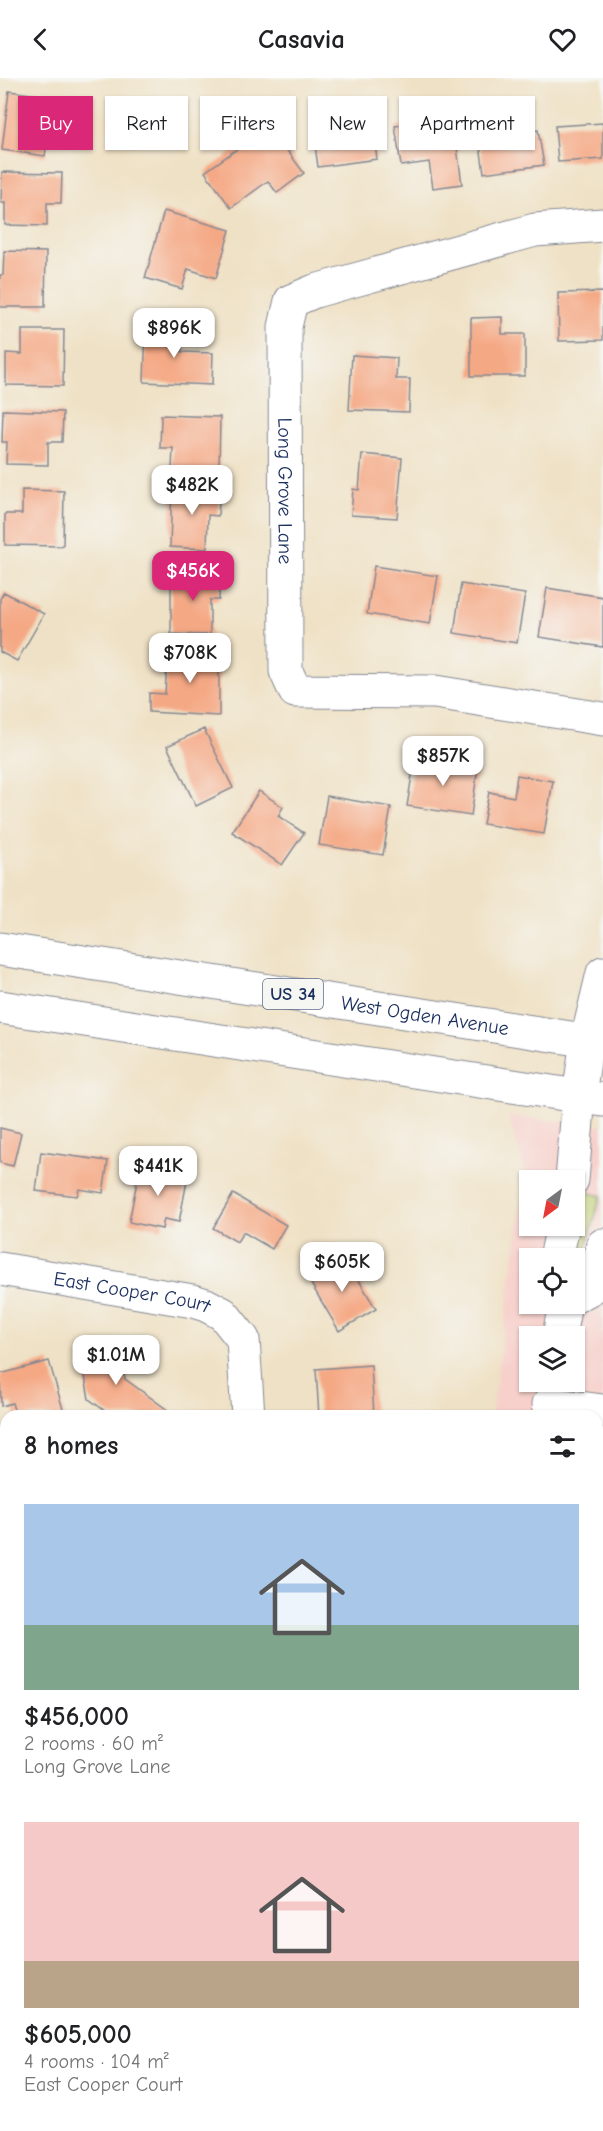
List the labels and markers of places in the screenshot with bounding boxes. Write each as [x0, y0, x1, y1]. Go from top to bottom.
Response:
pin: $896K [132, 308, 216, 359]
pin: $482K [150, 465, 234, 516]
pin: $456K [151, 551, 235, 602]
pin: $708K [148, 633, 232, 684]
pin: $857K [401, 736, 485, 787]
pin: $441K [116, 1146, 200, 1197]
pin: $605K [300, 1242, 384, 1293]
pin: $1.01M [67, 1335, 165, 1386]

